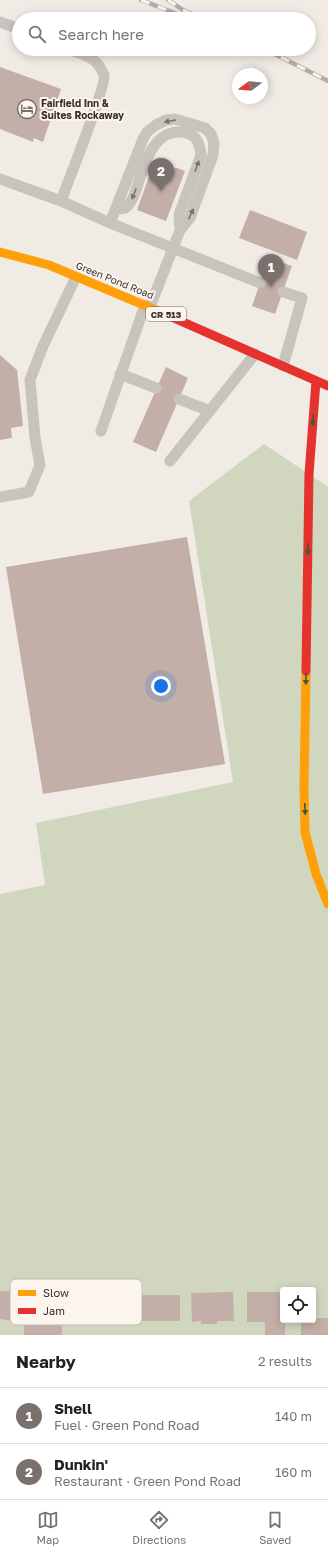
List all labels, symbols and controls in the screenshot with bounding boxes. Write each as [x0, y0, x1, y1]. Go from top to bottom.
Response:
search box [12, 12, 316, 56]
icon: search [26, 23, 48, 45]
text: Search here [58, 25, 144, 43]
north arrow [232, 68, 268, 104]
place label: Fairfield Inn & Suites Rockaway [41, 97, 124, 121]
hotel icon: Fairfield Inn & Suites Rockaway [16, 98, 38, 120]
one-way arrow [163, 118, 176, 124]
pin: 2 [148, 158, 174, 191]
one-way arrow [194, 159, 200, 171]
one-way arrow [131, 188, 137, 200]
one-way arrow [188, 208, 194, 220]
pin: 1 [258, 254, 284, 287]
street label: Green Pond Road [74, 259, 156, 301]
road number: CR 513 [146, 307, 186, 321]
one-way arrow [310, 413, 317, 426]
one-way arrow [305, 543, 311, 556]
one-way arrow [303, 673, 309, 686]
your location [151, 676, 171, 696]
one-way arrow [301, 803, 308, 815]
legend [10, 1279, 142, 1325]
text: Slow [43, 1286, 69, 1299]
map controls [280, 1287, 316, 1323]
button: locate [280, 1287, 316, 1323]
text: Jam [43, 1304, 65, 1317]
text: Nearby [16, 1351, 76, 1372]
text: 2 results [258, 1353, 312, 1369]
text: Shell [54, 1399, 92, 1417]
text: 1 [26, 1408, 32, 1424]
text: 140 m [275, 1408, 312, 1424]
text: Fuel · Green Pond Road [54, 1417, 199, 1433]
text: Dunkin' [54, 1455, 108, 1473]
text: 2 [25, 1464, 33, 1480]
text: 160 m [275, 1464, 312, 1480]
text: Restaurant · Green Pond Road [54, 1473, 241, 1489]
tab: Map [37, 1509, 59, 1546]
tab: Directions [132, 1509, 186, 1546]
tab: Saved [259, 1509, 291, 1546]

